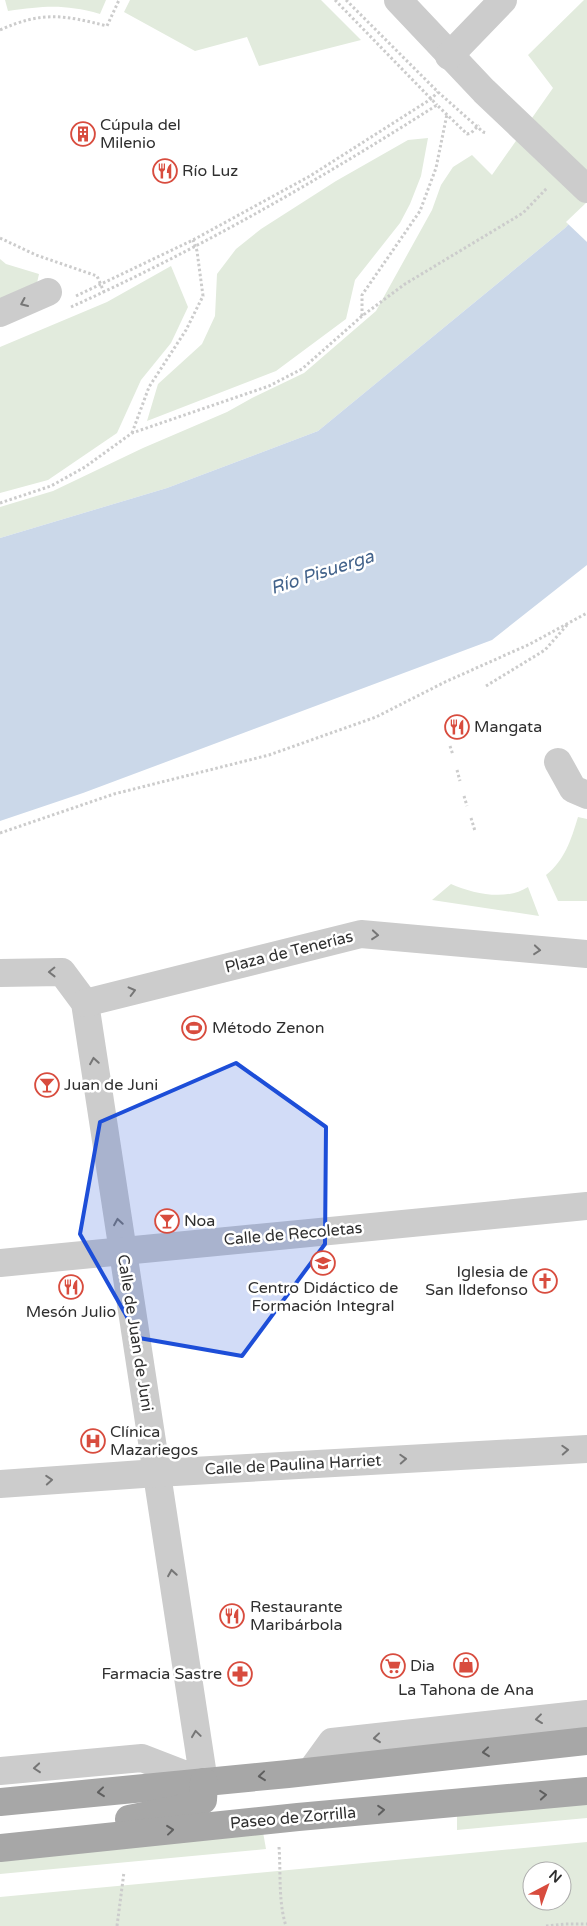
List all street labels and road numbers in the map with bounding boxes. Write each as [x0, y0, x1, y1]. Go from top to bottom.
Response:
street label: Plaza de Tenerías [223, 926, 355, 978]
street label: Calle de Recoletas [223, 1218, 363, 1250]
street label: Calle de Juan de Juni [113, 1253, 157, 1413]
street label: Calle de Paulina Harriet [204, 1450, 382, 1480]
street label: Paseo de Zorrilla [229, 1803, 357, 1833]

